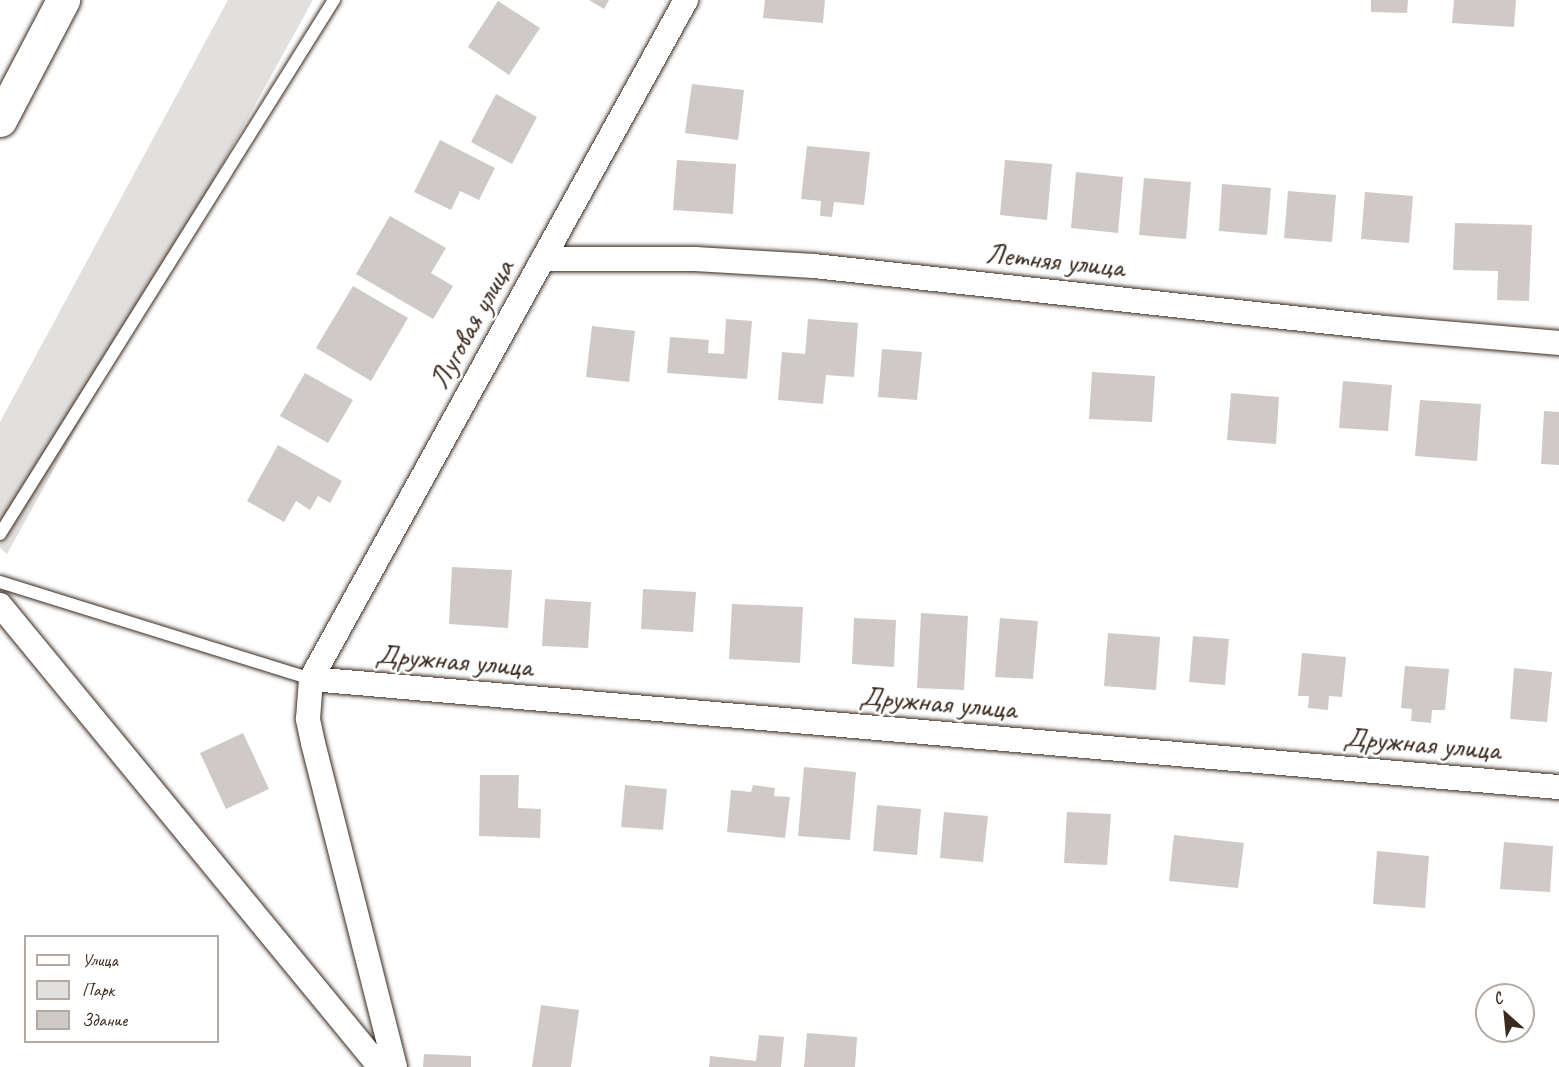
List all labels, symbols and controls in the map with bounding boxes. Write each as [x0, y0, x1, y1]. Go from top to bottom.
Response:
street label: Летняя улица [984, 235, 1126, 285]
street label: Луговая улица [420, 252, 522, 396]
street label: Дружная улица [374, 635, 534, 685]
street label: Дружная улица [858, 677, 1018, 727]
street label: Дружная улица [1342, 718, 1502, 768]
legend [24, 935, 219, 1043]
text: Улица [82, 949, 118, 971]
text: Парк [82, 979, 114, 1001]
north arrow [1475, 983, 1535, 1043]
text: С [1490, 988, 1506, 1009]
text: Здание [82, 1009, 127, 1031]

